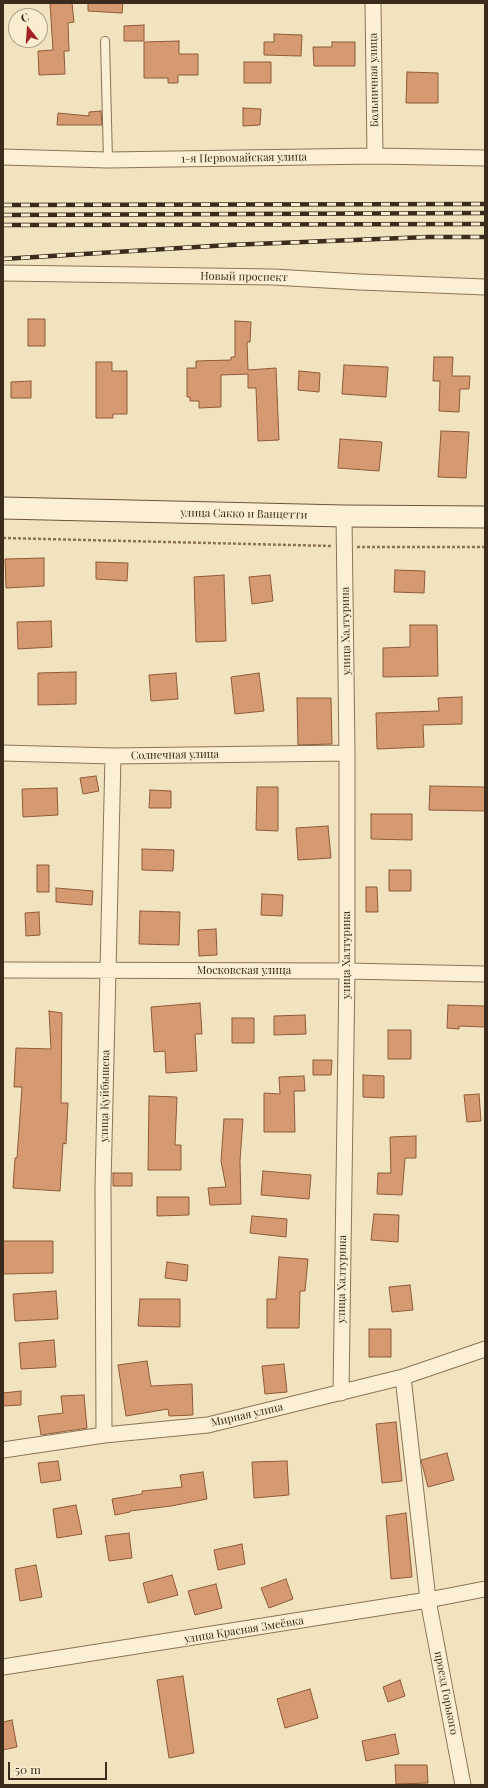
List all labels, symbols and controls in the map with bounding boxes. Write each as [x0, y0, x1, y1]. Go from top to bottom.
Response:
north arrow [8, 8, 48, 48]
text: С [19, 9, 31, 25]
street label: Больничная улица [367, 33, 381, 127]
street label: 1-я Первомайская улица [181, 150, 307, 166]
street label: Новый проспект [200, 270, 288, 284]
street label: улица Сакко и Ванцетти [181, 506, 307, 522]
street label: улица Халтурина [339, 587, 353, 675]
street label: Солнечная улица [131, 748, 219, 762]
street label: улица Халтурина [340, 911, 354, 999]
street label: Московская улица [197, 964, 291, 978]
street label: улица Куйбышева [98, 1050, 112, 1142]
street label: улица Халтурина [335, 1235, 349, 1323]
street label: Мирная улица [210, 1400, 284, 1430]
street label: улица Красная Змеёвка [183, 1614, 305, 1646]
street label: проезд Горького [431, 1650, 461, 1736]
scale bar [10, 1754, 109, 1780]
text: 50 m [15, 1761, 41, 1777]

